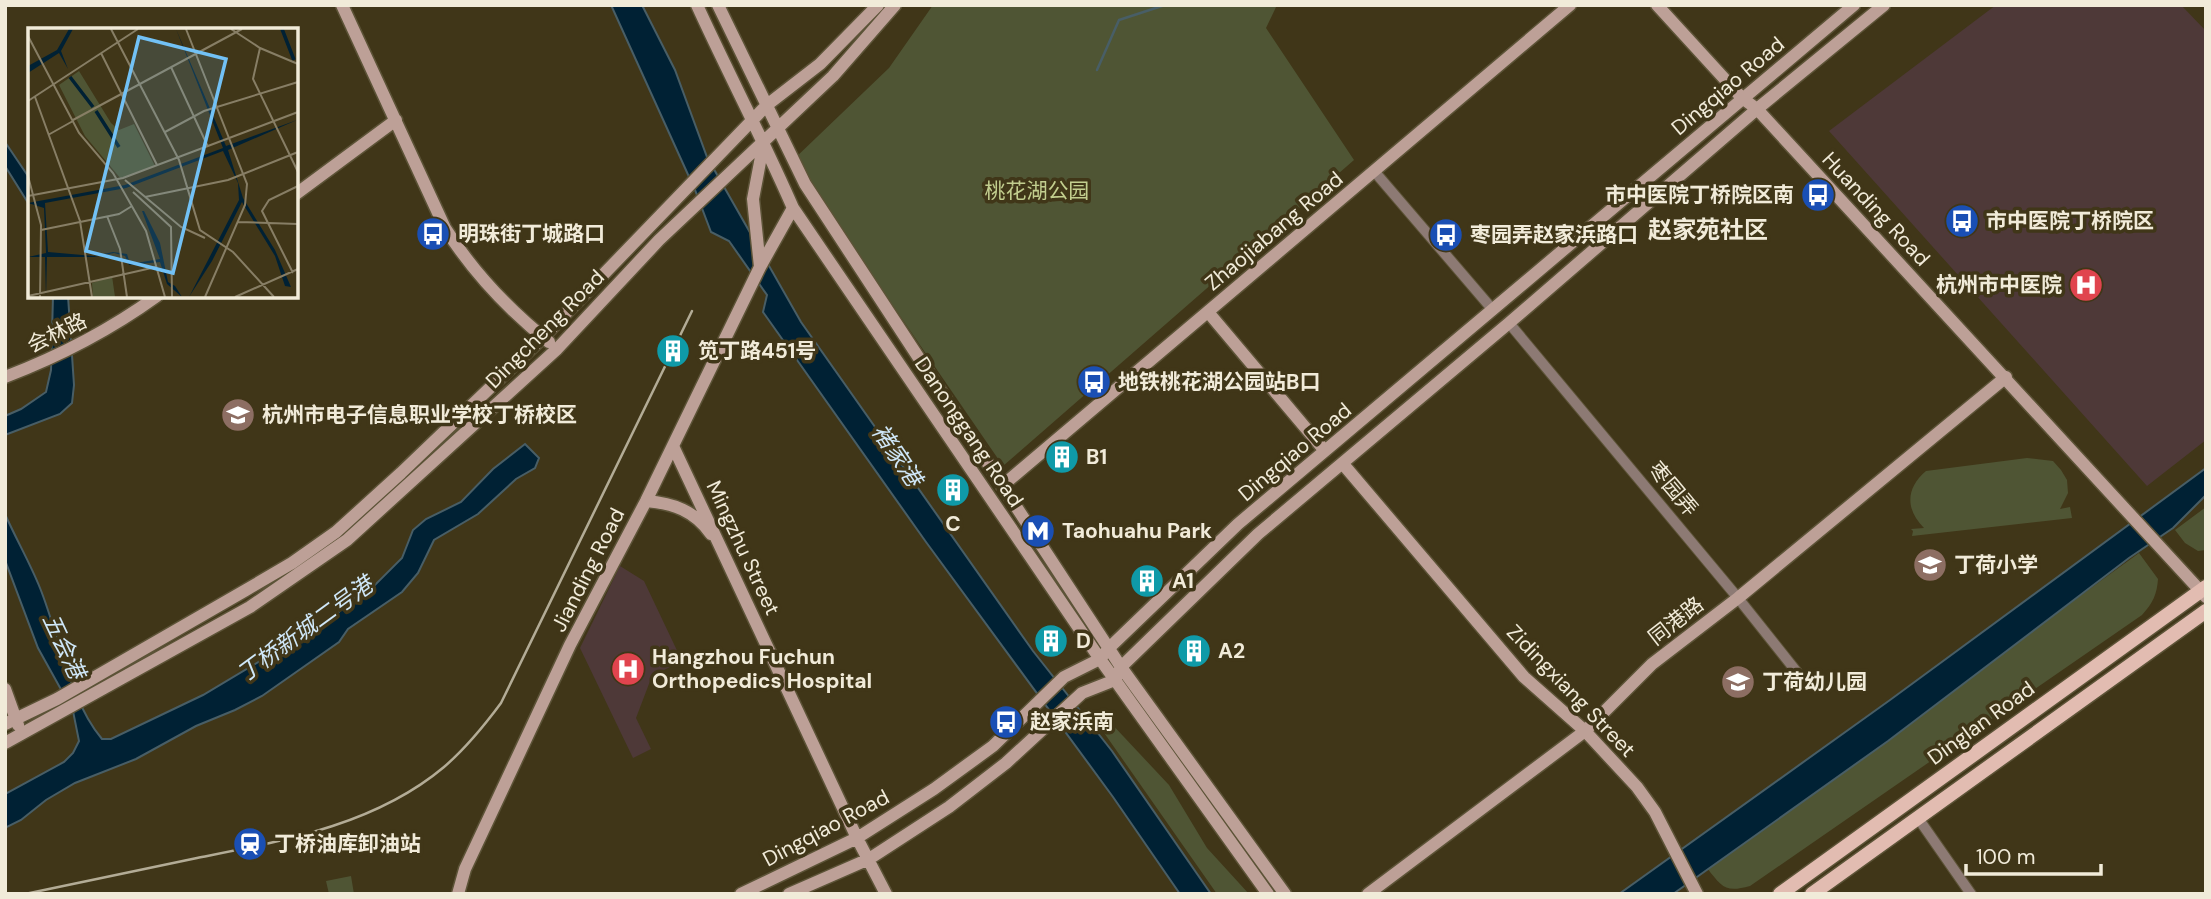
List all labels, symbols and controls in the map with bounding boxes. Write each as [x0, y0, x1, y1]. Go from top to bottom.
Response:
inset map [28, 28, 298, 298]
street label: Dingqiao Road [1666, 30, 1790, 142]
street label: Huanding Road [1816, 146, 1936, 272]
street label: Zhaojiabang Road [1199, 165, 1349, 297]
bus stop icon: 市中医院丁桥院区南 [1799, 176, 1837, 214]
park label: 桃花湖公园 [985, 177, 1090, 205]
place label: 市中医院丁桥院区南 [1605, 181, 1794, 209]
bus stop icon: 市中医院丁桥院区 [1943, 202, 1981, 240]
place label: 市中医院丁桥院区 [1986, 207, 2154, 235]
district label: 赵家苑社区 [1648, 214, 1768, 245]
bus stop icon: 明珠街丁城路口 [414, 215, 452, 253]
bus stop icon: 枣园弄赵家浜路口 [1427, 216, 1465, 254]
place label: 明珠街丁城路口 [458, 220, 605, 248]
place label: 枣园弄赵家浜路口 [1470, 221, 1638, 249]
street label: Dingcheng Road [480, 264, 610, 394]
hospital icon: 杭州市中医院 [2067, 266, 2105, 304]
place label: 杭州市中医院 [1936, 271, 2062, 299]
street label: 会林路 [23, 307, 91, 359]
building icon: 笕丁路451号 [654, 332, 692, 370]
place label: 笕丁路451号 [698, 337, 816, 365]
street label: Danonggang Road [908, 351, 1030, 513]
bus stop icon: 地铁桃花湖公园站B口 [1075, 363, 1113, 401]
place label: 地铁桃花湖公园站B口 [1118, 368, 1320, 396]
school or university icon: 杭州市电子信息职业学校丁桥校区 [219, 396, 257, 434]
street label: Dingqiao Road [1233, 396, 1357, 508]
place label: 杭州市电子信息职业学校丁桥校区 [262, 401, 577, 429]
water label: 褚家港 [865, 418, 930, 494]
building icon: B1 [1043, 438, 1081, 476]
place label: B1 [1086, 443, 1107, 471]
street label: 枣园弄 [1642, 456, 1704, 522]
building icon: C [934, 471, 972, 509]
street label: Mingzhu Street [700, 476, 786, 620]
street label: Jianding Road [545, 503, 631, 637]
place label: C [945, 510, 961, 538]
metro station icon: Taohuahu Park [1019, 512, 1057, 550]
place label: Taohuahu Park [1062, 517, 1212, 545]
school or university icon: 丁荷小学 [1911, 546, 1949, 584]
place label: 丁荷小学 [1954, 551, 2038, 579]
building icon: A1 [1128, 562, 1166, 600]
place label: A1 [1172, 567, 1194, 595]
water label: 丁桥新城二号港 [231, 568, 381, 688]
street label: 同港路 [1643, 591, 1709, 651]
water label: 五会港 [36, 608, 93, 686]
street label: Zidingxiang Street [1500, 619, 1642, 763]
building icon: D [1032, 622, 1070, 660]
place label: D [1076, 627, 1091, 655]
building icon: A2 [1175, 632, 1213, 670]
place label: A2 [1218, 637, 1245, 665]
place label: Hangzhou Fuchun Orthopedics Hospital [652, 643, 872, 695]
hospital icon: Hangzhou Fuchun Orthopedics Hospital [609, 650, 647, 688]
school or university icon: 丁荷幼儿园 [1719, 663, 1757, 701]
place label: 丁荷幼儿园 [1762, 668, 1867, 696]
street label: Dinglan Road [1922, 675, 2040, 771]
bus stop icon: 赵家浜南 [987, 703, 1025, 741]
place label: 赵家浜南 [1030, 708, 1114, 736]
street label: Dingqiao Road [758, 783, 894, 873]
station icon: 丁桥油库卸油站 [231, 825, 269, 863]
place label: 丁桥油库卸油站 [274, 830, 421, 858]
scale bar [1966, 832, 2101, 876]
text: 100 m [1976, 843, 2036, 871]

